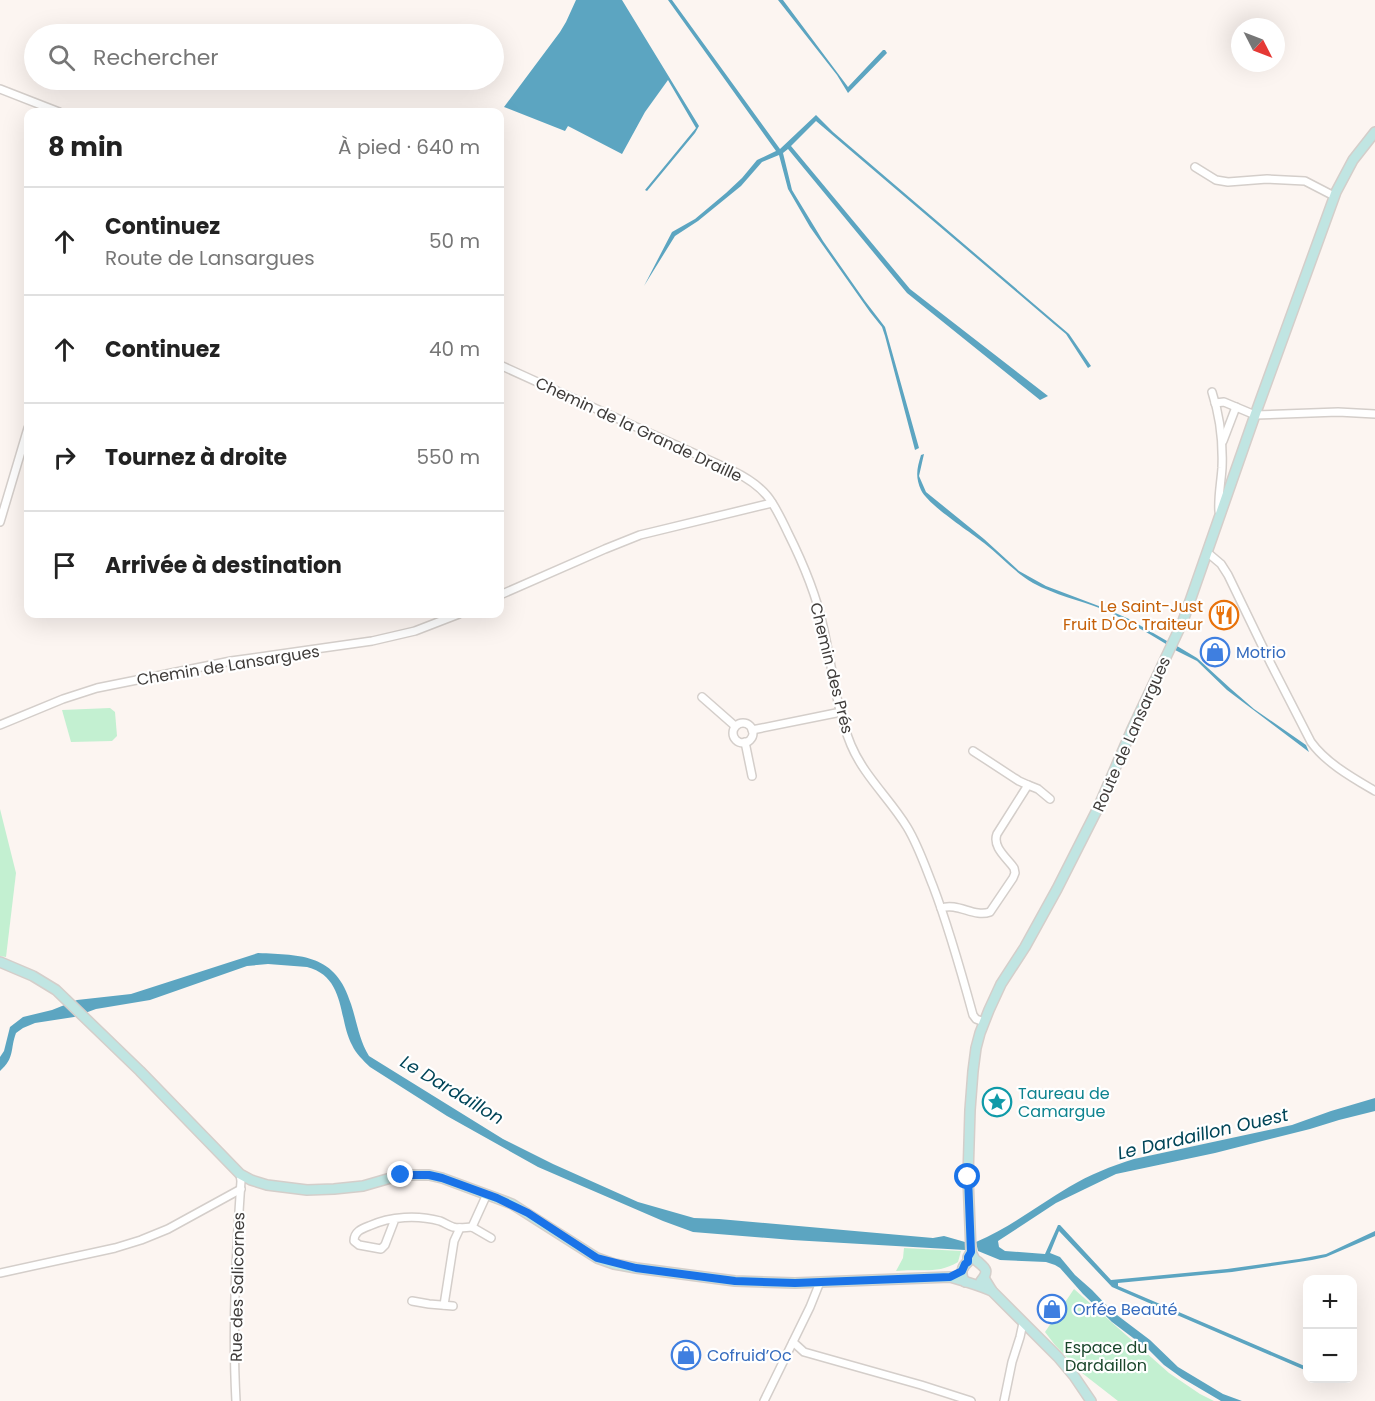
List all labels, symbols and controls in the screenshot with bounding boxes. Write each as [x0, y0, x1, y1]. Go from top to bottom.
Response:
north arrow [1231, 18, 1285, 72]
search box [24, 24, 504, 90]
icon: search [45, 41, 78, 74]
text: Rechercher [93, 42, 219, 73]
text: 8 min [48, 129, 123, 165]
text: À pied · 640 m [338, 133, 480, 161]
text: Continuez [105, 211, 220, 242]
icon: ahead [48, 225, 81, 258]
text: 50 m [429, 227, 480, 255]
text: Route de Lansargues [105, 244, 315, 272]
icon: ahead [48, 333, 81, 366]
text: Continuez [105, 334, 220, 365]
text: 40 m [429, 335, 480, 363]
street label: Chemin de la Grande Draille [532, 371, 746, 488]
icon: right [48, 441, 81, 474]
text: Tournez à droite [105, 442, 287, 473]
text: 550 m [416, 443, 480, 471]
icon: arrive [48, 549, 81, 582]
text: Arrivée à destination [105, 550, 342, 581]
place label: Le Saint-Just Fruit D'Oc Traiteur [1063, 595, 1203, 636]
restaurant icon: Le Saint-Just Fruit D'Oc Traiteur [1208, 599, 1240, 631]
street label: Chemin des Prés [804, 600, 859, 736]
shop icon: Motrio [1199, 636, 1231, 668]
street label: Chemin de Lansargues [135, 640, 321, 691]
place label: Motrio [1236, 641, 1286, 664]
street label: Route de Lansargues [1087, 653, 1176, 815]
water label: Le Dardaillon [396, 1049, 509, 1130]
place label: Taureau de Camargue [1018, 1082, 1110, 1123]
place icon: Taureau de Camargue [981, 1086, 1013, 1118]
water label: Le Dardaillon Ouest [1115, 1102, 1291, 1165]
route end [387, 1161, 413, 1187]
route start [954, 1163, 980, 1189]
street label: Rue des Salicornes [225, 1212, 250, 1362]
map controls [1303, 1275, 1357, 1383]
button: + [1303, 1275, 1357, 1329]
shop icon: Orfée Beauté [1036, 1293, 1068, 1325]
place label: Orfée Beauté [1073, 1298, 1178, 1321]
button: − [1303, 1329, 1357, 1383]
park label: Espace du Dardaillon [1064, 1336, 1148, 1377]
shop icon: Cofruid’Oc [670, 1339, 702, 1371]
place label: Cofruid’Oc [707, 1344, 792, 1367]

